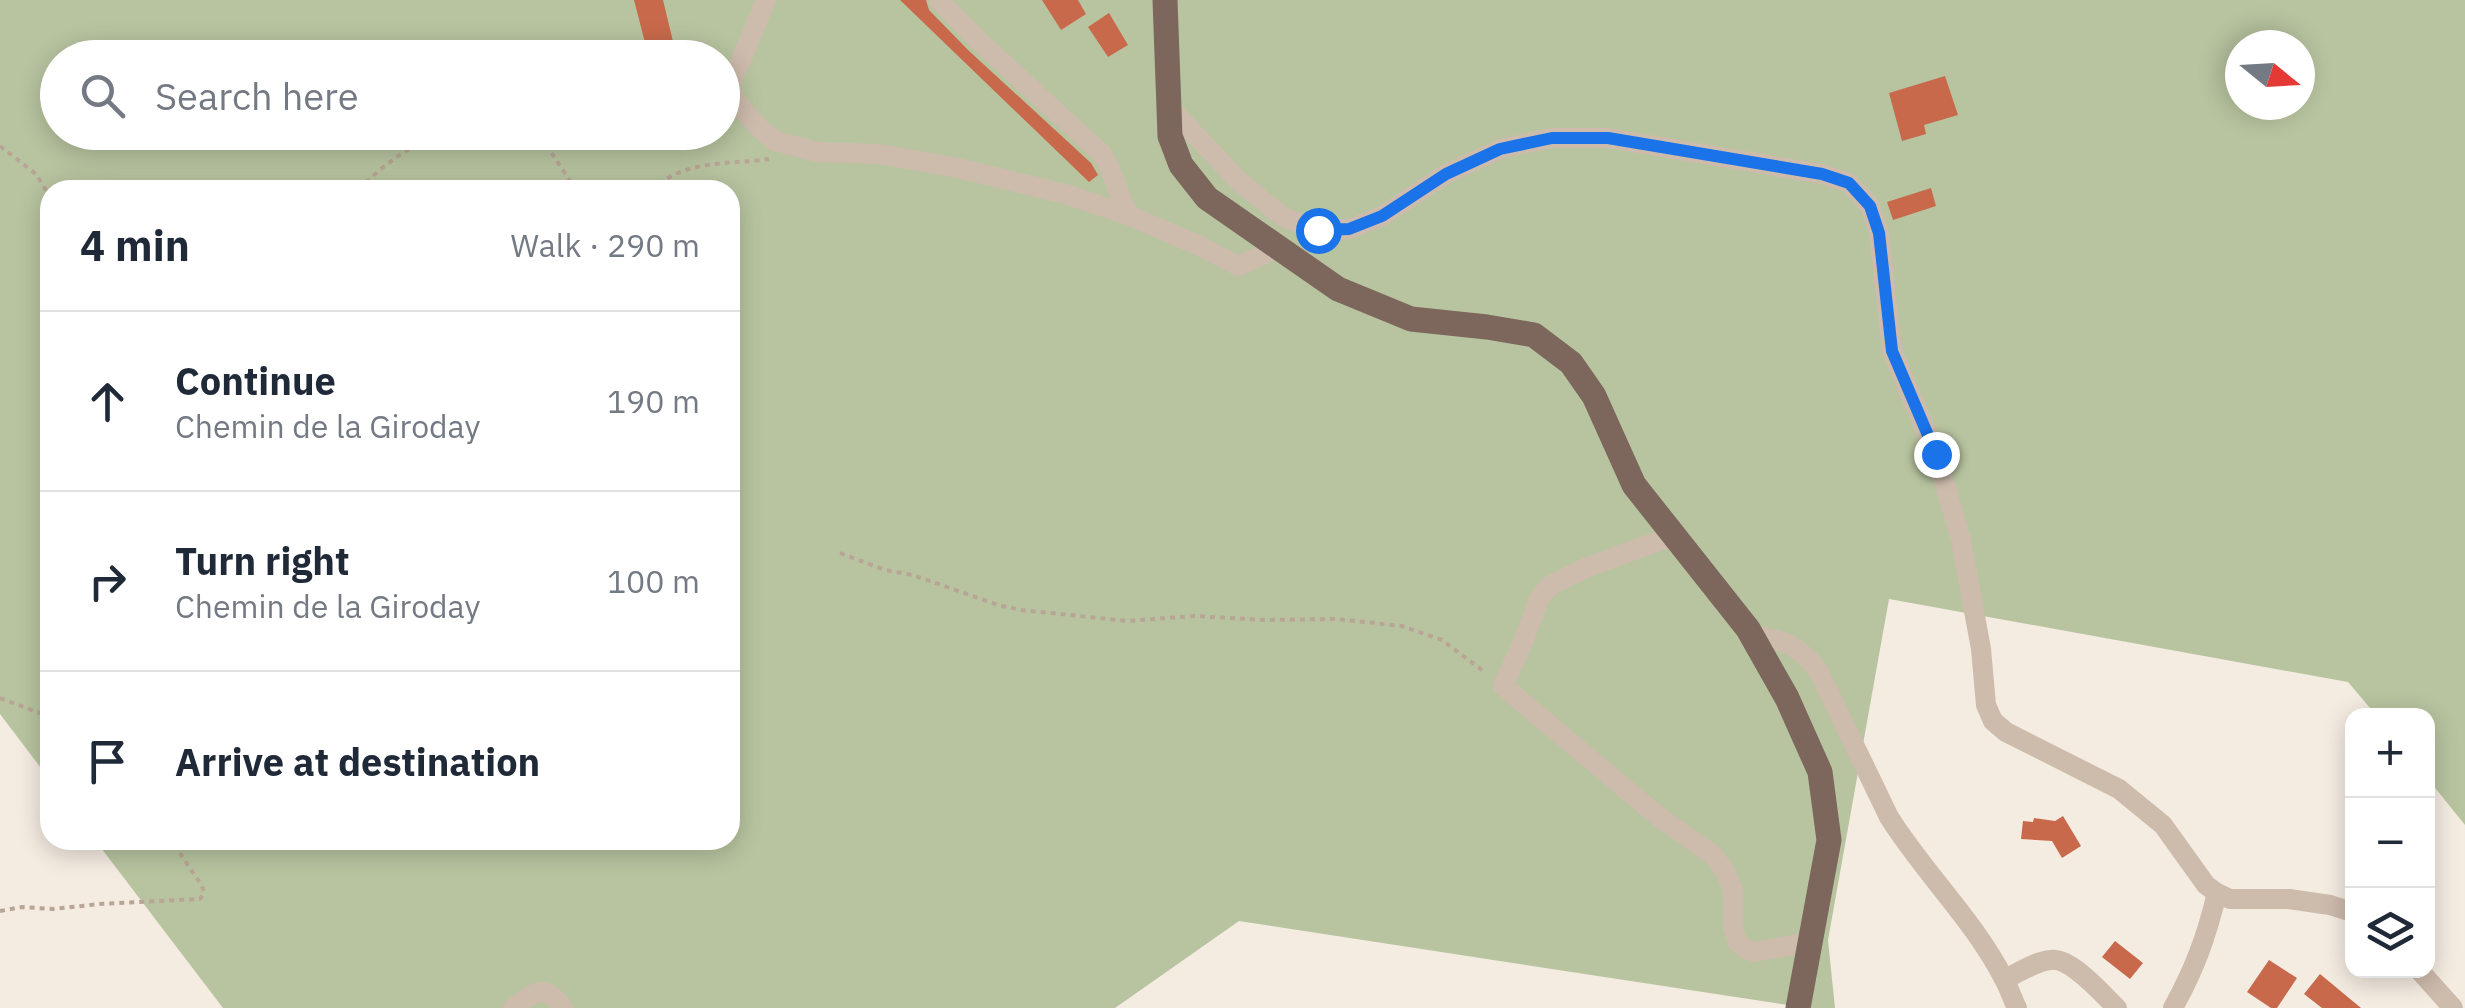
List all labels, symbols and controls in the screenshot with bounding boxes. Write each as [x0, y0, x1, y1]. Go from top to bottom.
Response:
north arrow [2225, 30, 2315, 120]
search box [40, 40, 740, 150]
icon: search [75, 68, 130, 123]
text: Search here [155, 71, 359, 120]
route start [1296, 208, 1342, 254]
text: 4 min [80, 218, 190, 273]
text: Walk · 290 m [511, 224, 700, 266]
text: Continue [175, 356, 336, 405]
icon: ahead [80, 374, 135, 429]
text: 190 m [607, 380, 700, 422]
text: Chemin de la Giroday [175, 405, 481, 447]
route end [1914, 432, 1960, 478]
text: Turn right [175, 536, 350, 585]
icon: right [80, 554, 135, 609]
text: 100 m [607, 560, 700, 602]
text: Chemin de la Giroday [175, 585, 481, 627]
map controls [2345, 708, 2435, 978]
button: + [2345, 708, 2435, 798]
icon: arrive [80, 734, 135, 789]
text: Arrive at destination [175, 737, 540, 786]
button: − [2345, 798, 2435, 888]
button: layers [2345, 888, 2435, 978]

